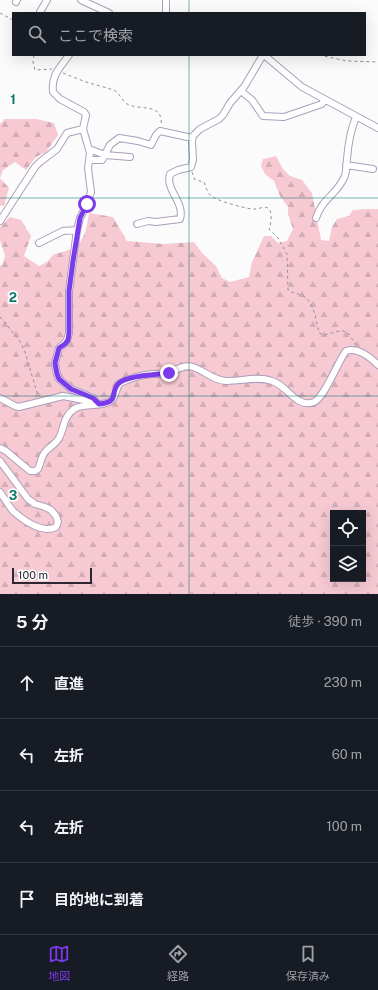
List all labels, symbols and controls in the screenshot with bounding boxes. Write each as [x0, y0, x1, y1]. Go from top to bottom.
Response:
search box [12, 12, 366, 56]
icon: search [26, 23, 48, 45]
text: ここで検索 [58, 27, 133, 44]
text: 1 [10, 92, 16, 107]
route start [78, 195, 96, 213]
text: 2 [9, 290, 17, 305]
route end [160, 364, 178, 382]
text: 3 [9, 488, 18, 503]
map controls [330, 510, 366, 582]
button: locate [330, 510, 366, 546]
button: layers [330, 546, 366, 582]
scale bar [12, 566, 92, 585]
text: 100 m [18, 569, 48, 581]
text: 5 分 [16, 612, 48, 632]
text: 徒歩 · 390 m [288, 614, 362, 629]
icon: ahead [16, 672, 38, 694]
text: 直進 [54, 675, 84, 692]
text: 230 m [324, 675, 362, 690]
icon: left [16, 744, 38, 766]
text: 左折 [54, 747, 84, 764]
text: 60 m [332, 747, 362, 762]
icon: left [16, 816, 38, 838]
text: 左折 [54, 819, 84, 836]
text: 100 m [326, 819, 362, 834]
icon: arrive [16, 888, 38, 910]
text: 目的地に到着 [54, 891, 144, 908]
tab: 地図 [48, 943, 70, 983]
tab: 経路 [167, 943, 189, 983]
tab: 保存済み [286, 943, 330, 983]

